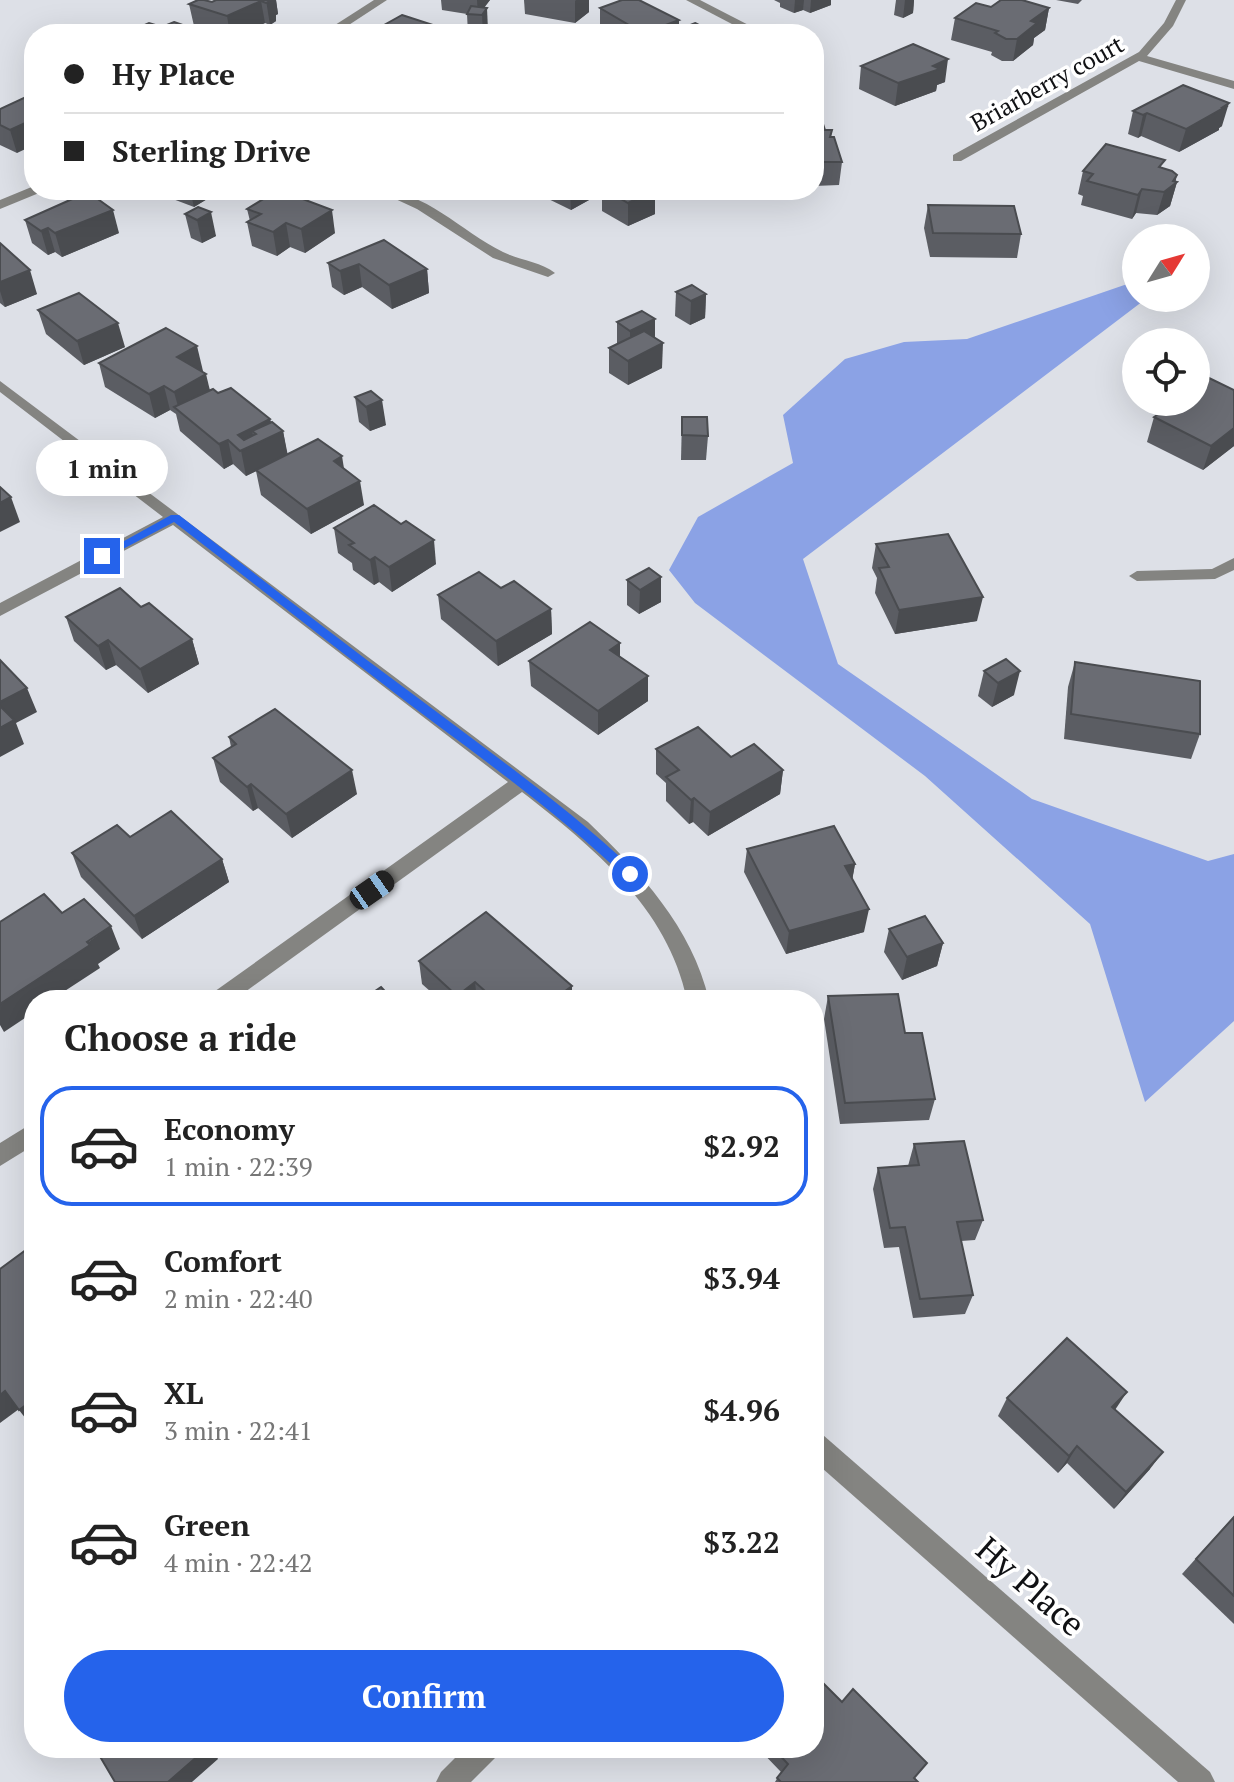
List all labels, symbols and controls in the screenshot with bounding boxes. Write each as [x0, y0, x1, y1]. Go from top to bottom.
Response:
street label: Briarberry court [965, 28, 1129, 138]
text: Hy Place [112, 54, 235, 94]
text: Sterling Drive [112, 131, 311, 171]
north arrow [1122, 224, 1210, 312]
map controls [1122, 224, 1210, 416]
button: locate [1122, 328, 1210, 416]
callout: 1 min [36, 440, 168, 496]
text: 1 min [66, 451, 138, 485]
route end [84, 538, 120, 574]
route start [612, 856, 648, 892]
car [345, 866, 399, 914]
text: Choose a ride [64, 1014, 297, 1061]
text: Economy [164, 1109, 295, 1149]
icon: car [68, 1110, 140, 1182]
text: $2.92 [703, 1126, 780, 1166]
text: 1 min · 22:39 [164, 1149, 313, 1183]
text: Comfort [164, 1241, 282, 1281]
icon: car [68, 1242, 140, 1314]
text: $3.94 [703, 1258, 780, 1298]
text: 2 min · 22:40 [164, 1281, 313, 1315]
text: XL [164, 1373, 203, 1413]
icon: car [68, 1374, 140, 1446]
text: $4.96 [703, 1390, 780, 1430]
text: 3 min · 22:41 [164, 1413, 313, 1447]
text: Green [164, 1505, 250, 1545]
icon: car [68, 1506, 140, 1578]
text: $3.22 [703, 1522, 780, 1562]
street label: Hy Place [967, 1526, 1095, 1646]
text: 4 min · 22:42 [164, 1545, 313, 1579]
button: Confirm [64, 1650, 784, 1742]

